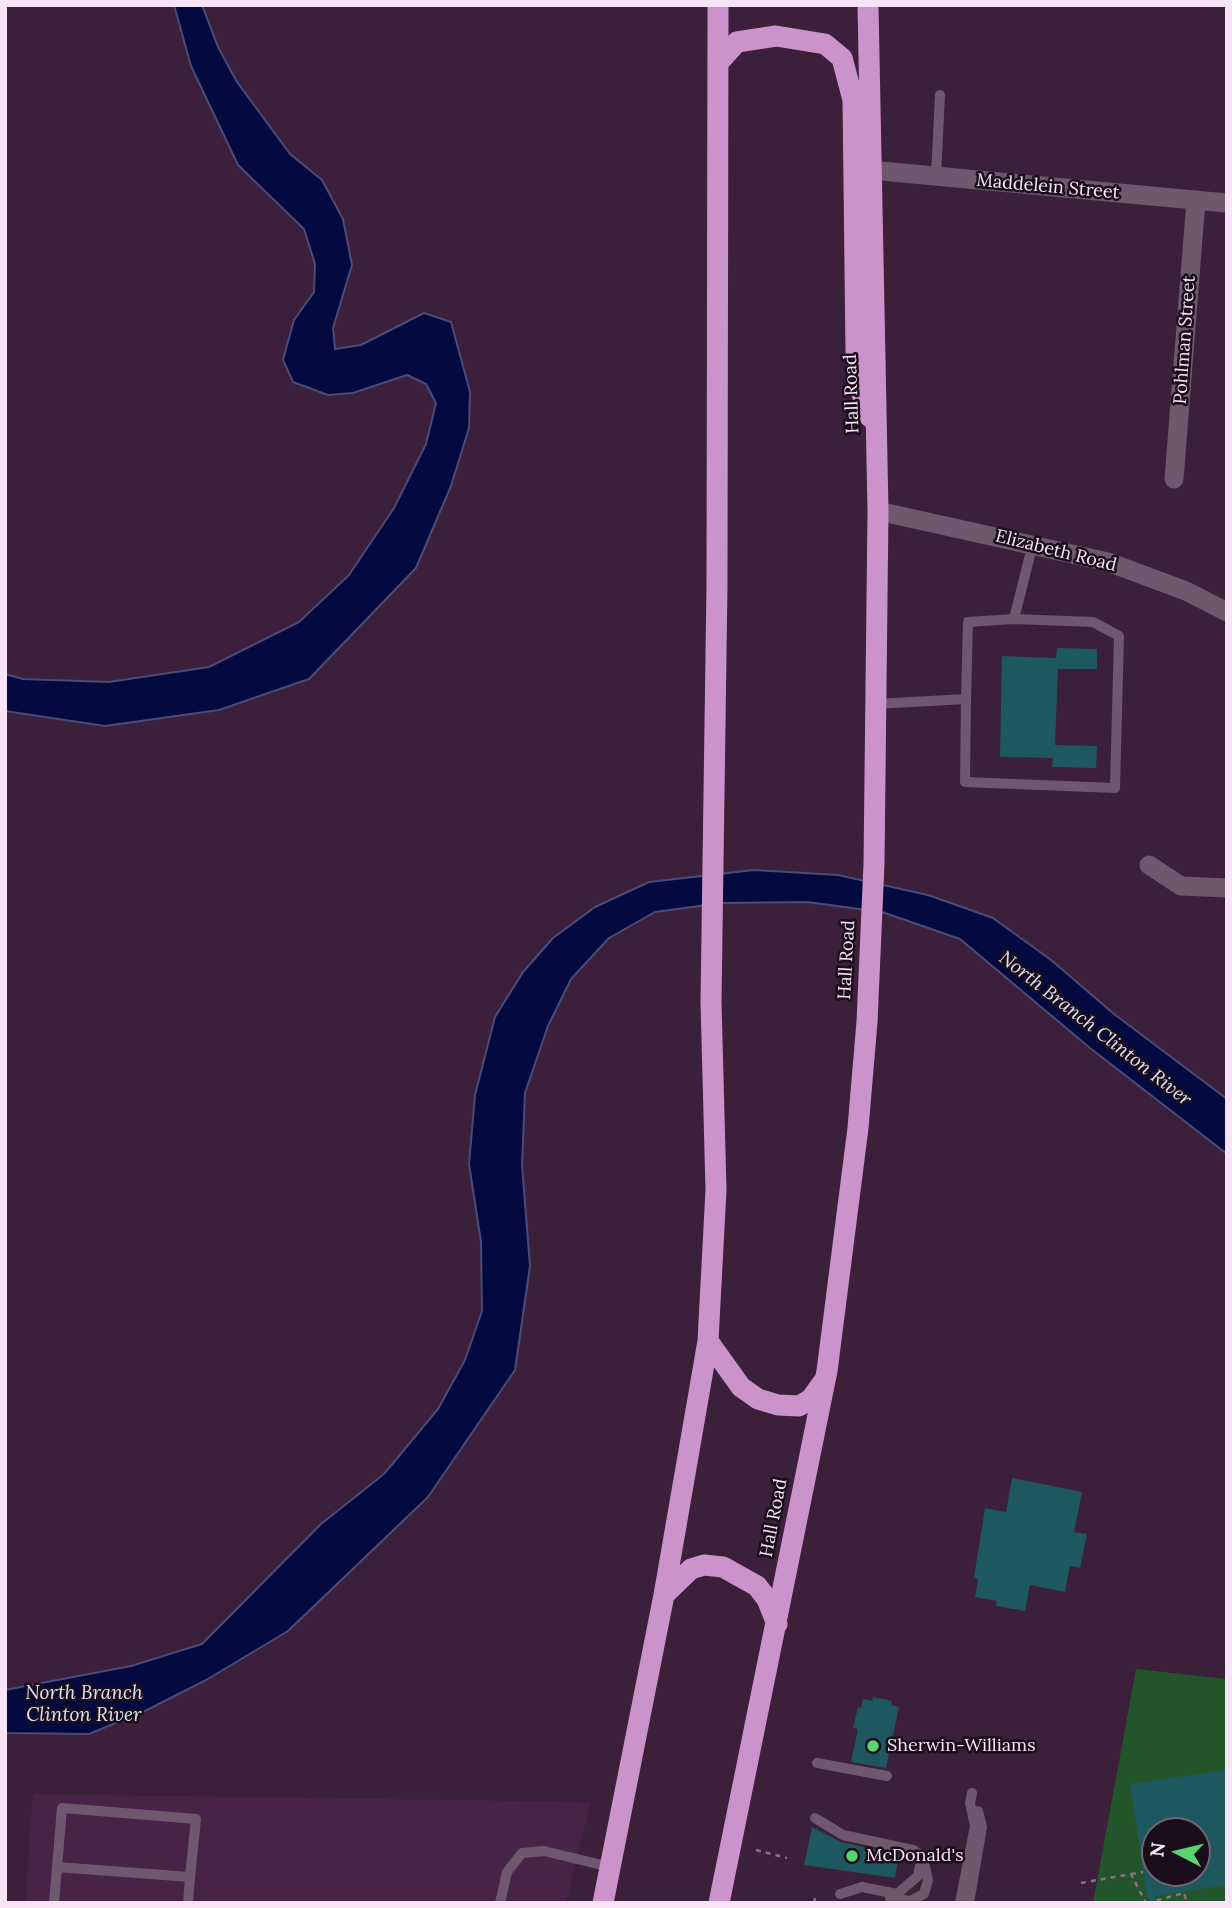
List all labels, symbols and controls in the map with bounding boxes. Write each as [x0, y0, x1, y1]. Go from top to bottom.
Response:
street label: Maddelein Street [976, 170, 1120, 204]
street label: Pohlman Street [1170, 275, 1200, 405]
street label: Hall Road [840, 354, 864, 434]
street label: Elizabeth Road [993, 526, 1119, 576]
street label: Hall Road [834, 920, 860, 1000]
water label: North Branch Clinton River [994, 947, 1196, 1111]
street label: Hall Road [756, 1477, 792, 1559]
water label: North Branch Clinton River [25, 1683, 143, 1727]
place label: Sherwin-Williams [887, 1735, 1036, 1757]
marker: Sherwin-Williams [865, 1738, 881, 1754]
north arrow [1141, 1817, 1211, 1887]
text: N [1144, 1841, 1170, 1858]
place label: McDonald's [866, 1845, 964, 1867]
marker: McDonald's [844, 1848, 860, 1864]

